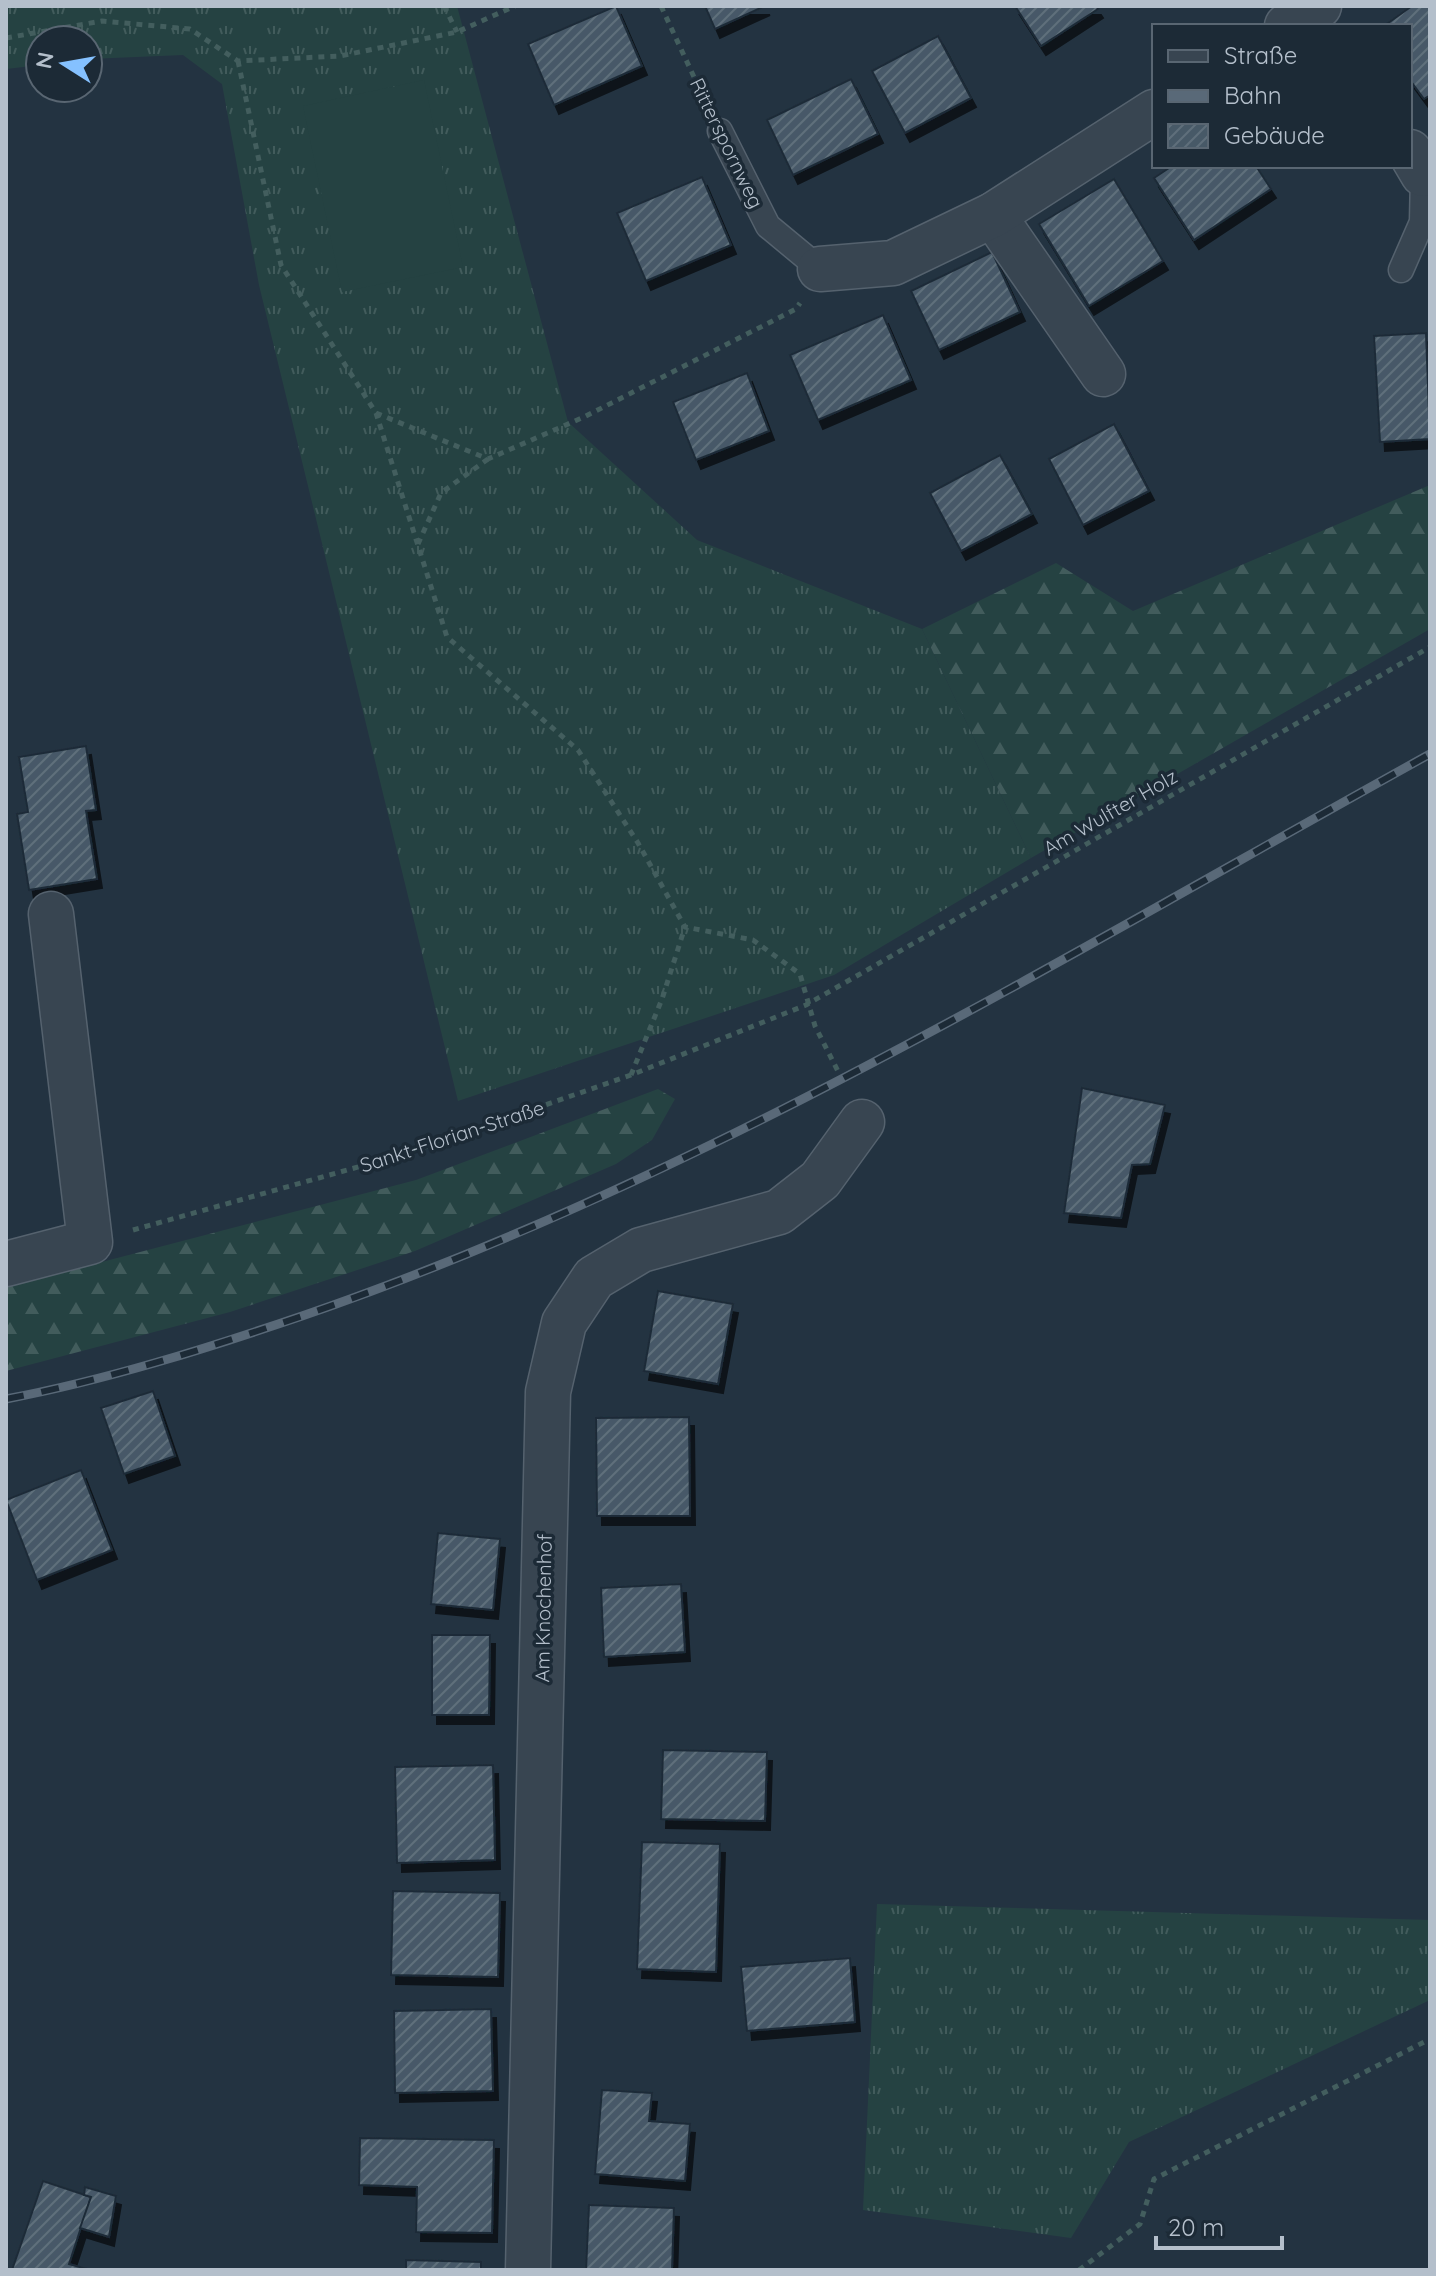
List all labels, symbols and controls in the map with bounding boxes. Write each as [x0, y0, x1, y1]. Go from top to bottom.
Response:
north arrow [24, 24, 104, 104]
legend [1152, 24, 1412, 168]
text: Straße [1224, 40, 1297, 70]
text: N [29, 50, 60, 71]
street label: Ritterspornweg [685, 74, 769, 212]
text: Bahn [1224, 80, 1282, 110]
text: Gebäude [1224, 120, 1325, 150]
street label: Am Wulfter Holz [1038, 763, 1182, 861]
street label: Sankt-Florian-Straße [357, 1094, 547, 1178]
street label: Am Knochenhof [529, 1533, 557, 1683]
scale bar [1156, 2200, 1282, 2250]
text: 20 m [1168, 2212, 1224, 2242]

